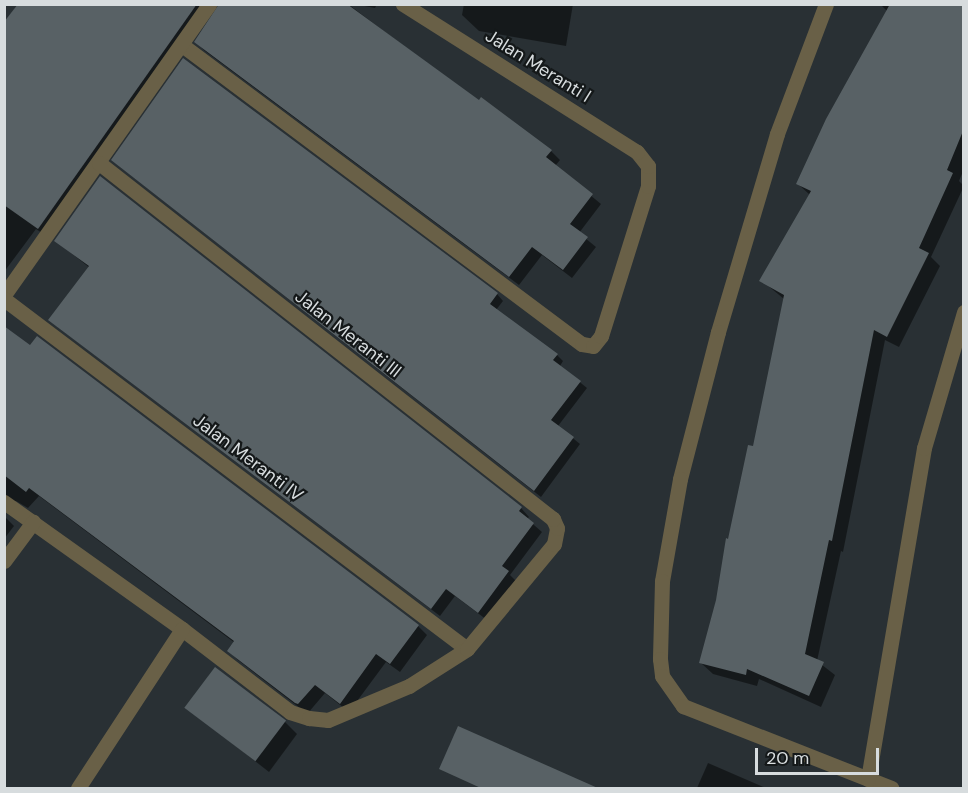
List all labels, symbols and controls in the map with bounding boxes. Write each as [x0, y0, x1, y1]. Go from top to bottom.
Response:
street label: Jalan Meranti I [481, 25, 595, 107]
street label: Jalan Meranti III [291, 286, 405, 382]
street label: Jalan Meranti IV [189, 410, 307, 506]
scale bar [758, 736, 882, 774]
text: 20 m [766, 746, 809, 770]

